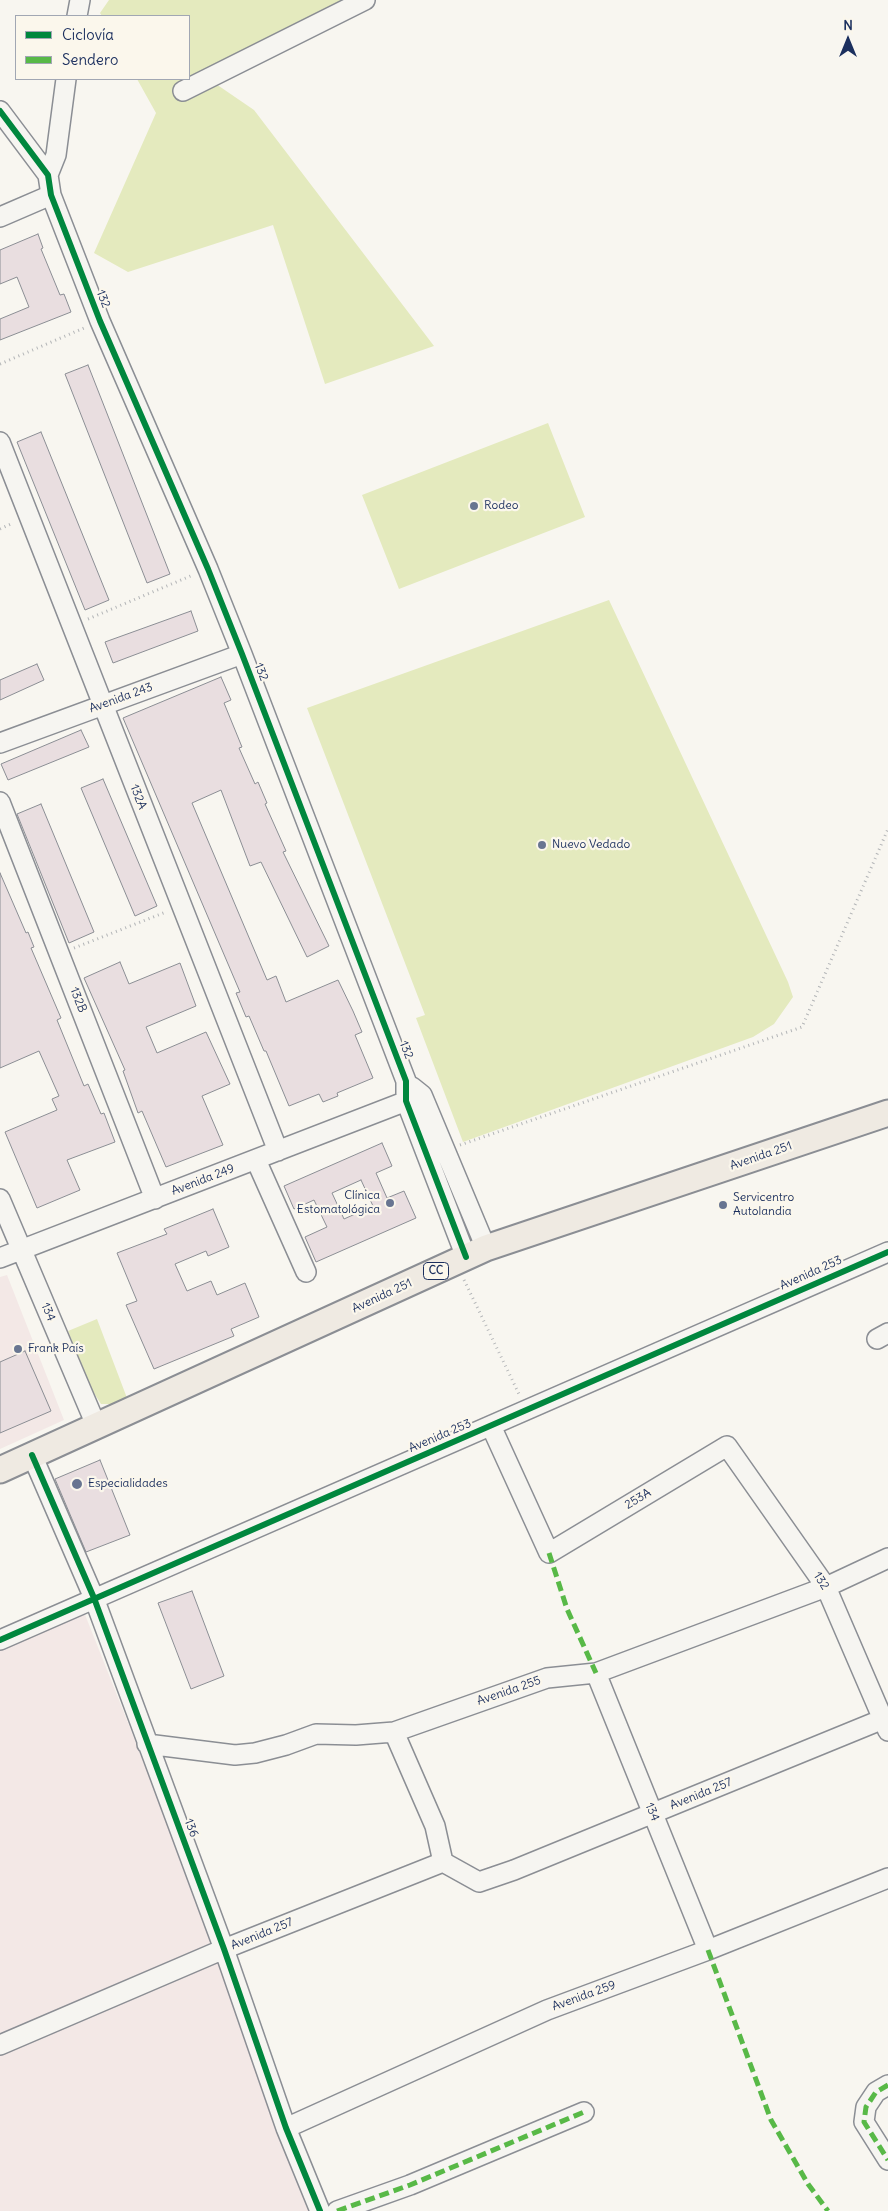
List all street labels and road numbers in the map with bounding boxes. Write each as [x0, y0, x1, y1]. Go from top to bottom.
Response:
street label: 132 [93, 288, 113, 310]
street label: 132 [251, 661, 271, 683]
street label: Avenida 243 [87, 680, 155, 716]
street label: 132A [127, 782, 149, 812]
street label: 132B [67, 985, 89, 1015]
street label: 132 [396, 1039, 416, 1061]
street label: Avenida 251 [728, 1139, 794, 1173]
street label: Avenida 249 [169, 1161, 237, 1199]
street label: Avenida 253 [778, 1253, 844, 1293]
road number: CC [424, 1262, 448, 1280]
street label: Avenida 251 [350, 1276, 414, 1316]
street label: 134 [38, 1301, 58, 1323]
street label: Avenida 253 [407, 1416, 473, 1456]
street label: 253A [622, 1486, 654, 1512]
street label: 132 [810, 1569, 832, 1593]
street label: Avenida 255 [475, 1673, 543, 1709]
street label: Avenida 257 [668, 1775, 734, 1813]
street label: 134 [642, 1801, 662, 1823]
street label: 136 [181, 1817, 201, 1839]
street label: Avenida 257 [229, 1915, 295, 1953]
street label: Avenida 259 [550, 1978, 618, 2014]

